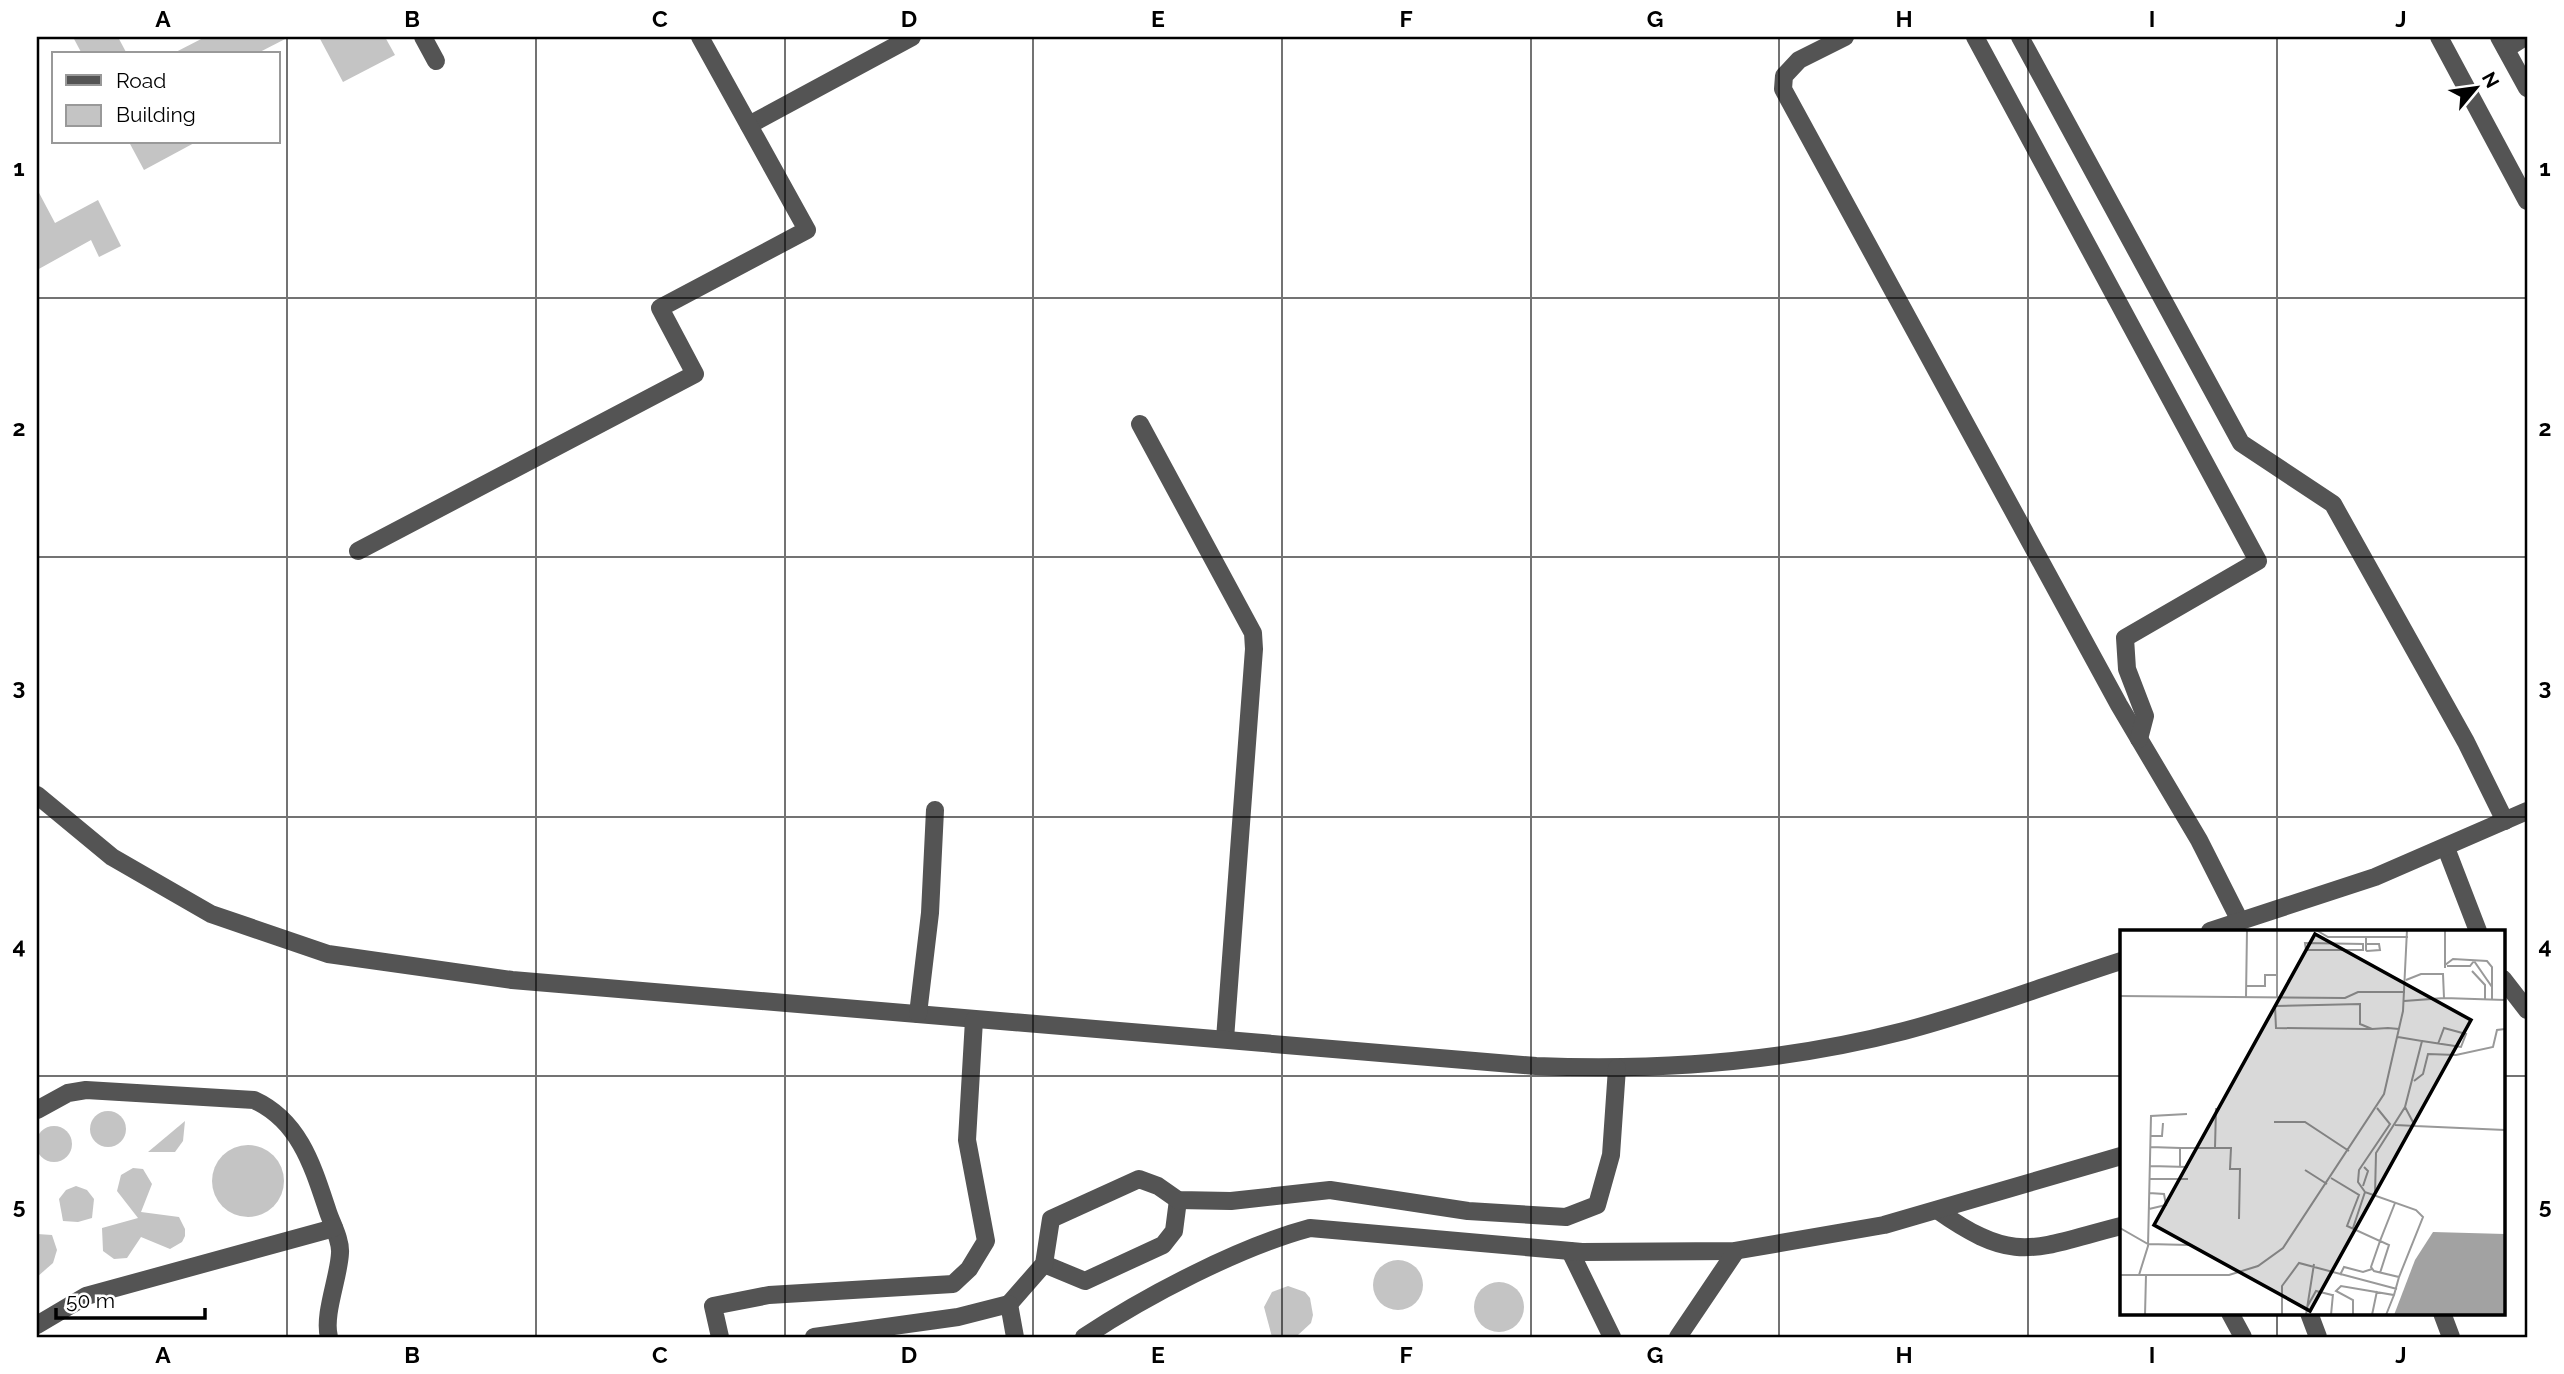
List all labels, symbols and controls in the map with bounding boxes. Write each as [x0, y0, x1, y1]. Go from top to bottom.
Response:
text: A [155, 5, 171, 32]
text: B [404, 5, 420, 32]
text: C [652, 5, 668, 32]
text: D [901, 5, 917, 32]
text: E [1151, 5, 1165, 32]
text: F [1399, 5, 1413, 32]
text: G [1647, 5, 1663, 32]
text: H [1895, 5, 1913, 32]
text: I [2149, 5, 2155, 32]
text: J [2395, 5, 2407, 32]
legend [52, 52, 280, 144]
north arrow [2442, 52, 2512, 122]
text: Road [116, 68, 166, 93]
text: N [2478, 68, 2504, 91]
text: Building [116, 102, 196, 127]
text: 1 [13, 154, 25, 181]
text: 1 [2539, 154, 2551, 181]
text: 2 [13, 414, 25, 441]
text: 2 [2539, 414, 2551, 441]
text: 3 [13, 673, 25, 700]
text: 3 [2539, 673, 2551, 700]
inset map [2120, 930, 2504, 1314]
text: 4 [12, 932, 26, 959]
text: 4 [2538, 932, 2552, 959]
text: 5 [13, 1192, 26, 1219]
text: 5 [2539, 1192, 2552, 1219]
scale bar [56, 1276, 205, 1320]
text: 50 m [66, 1288, 115, 1313]
text: A [155, 1341, 171, 1368]
text: B [404, 1341, 420, 1368]
text: C [652, 1341, 668, 1368]
text: D [901, 1341, 917, 1368]
text: E [1151, 1341, 1165, 1368]
text: F [1399, 1341, 1413, 1368]
text: G [1647, 1341, 1663, 1368]
text: H [1895, 1341, 1913, 1368]
text: I [2149, 1341, 2155, 1368]
text: J [2395, 1341, 2407, 1368]

